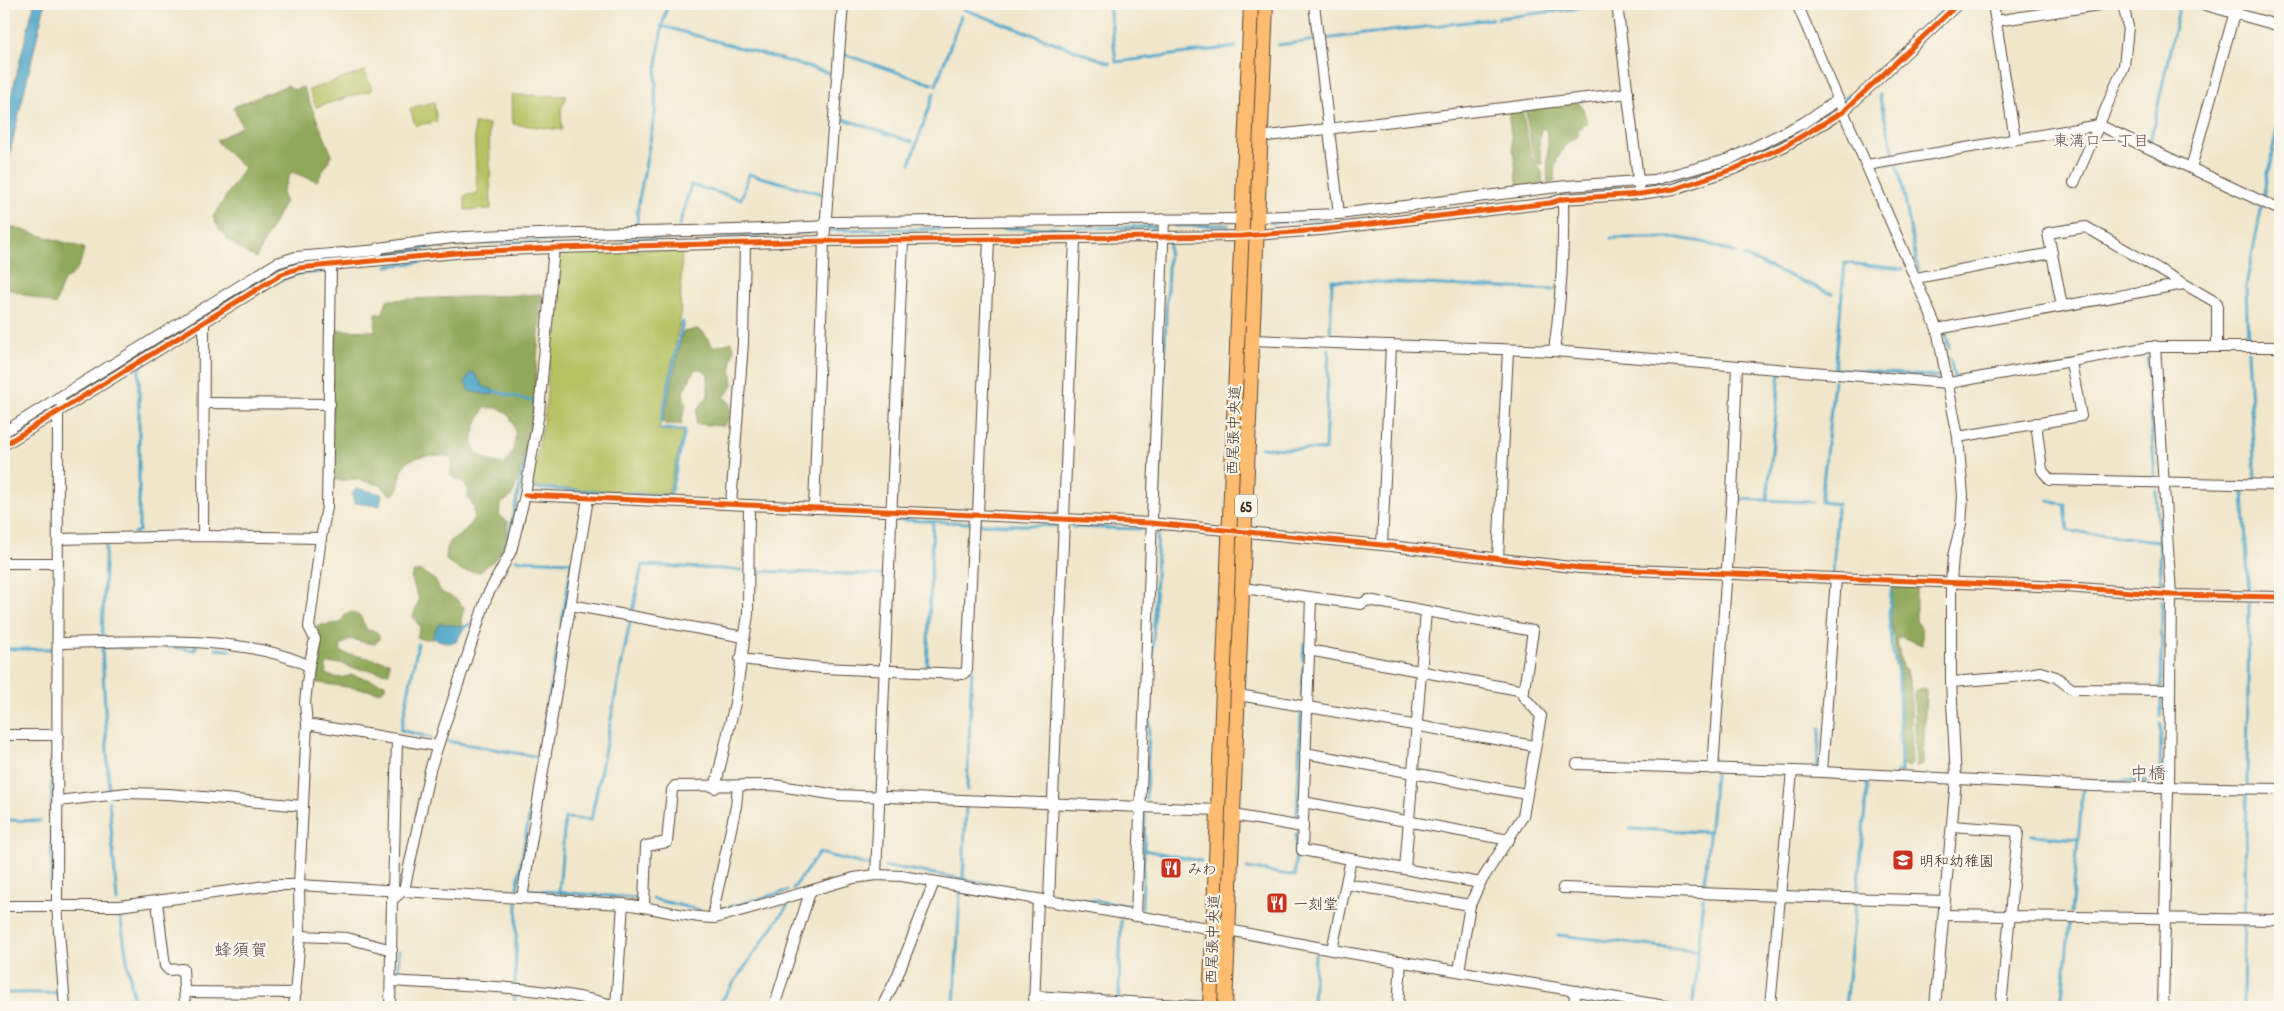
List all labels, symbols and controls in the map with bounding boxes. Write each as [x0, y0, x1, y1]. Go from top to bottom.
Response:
district label: 東溝口一丁目 [2053, 129, 2149, 151]
street label: 西尾張中央道 [1221, 385, 1245, 475]
road number: 65 [1235, 494, 1257, 518]
district label: 中橋 [2130, 760, 2166, 785]
school or university icon: 明和幼稚園 [1891, 848, 1915, 872]
place label: 明和幼稚園 [1919, 850, 1994, 871]
restaurant icon: みわ [1159, 856, 1183, 880]
place label: みわ [1187, 858, 1217, 879]
restaurant icon: 一刻堂 [1265, 891, 1289, 915]
place label: 一刻堂 [1293, 893, 1338, 914]
street label: 西尾張中央道 [1200, 894, 1224, 984]
district label: 蜂須賀 [214, 937, 268, 962]

